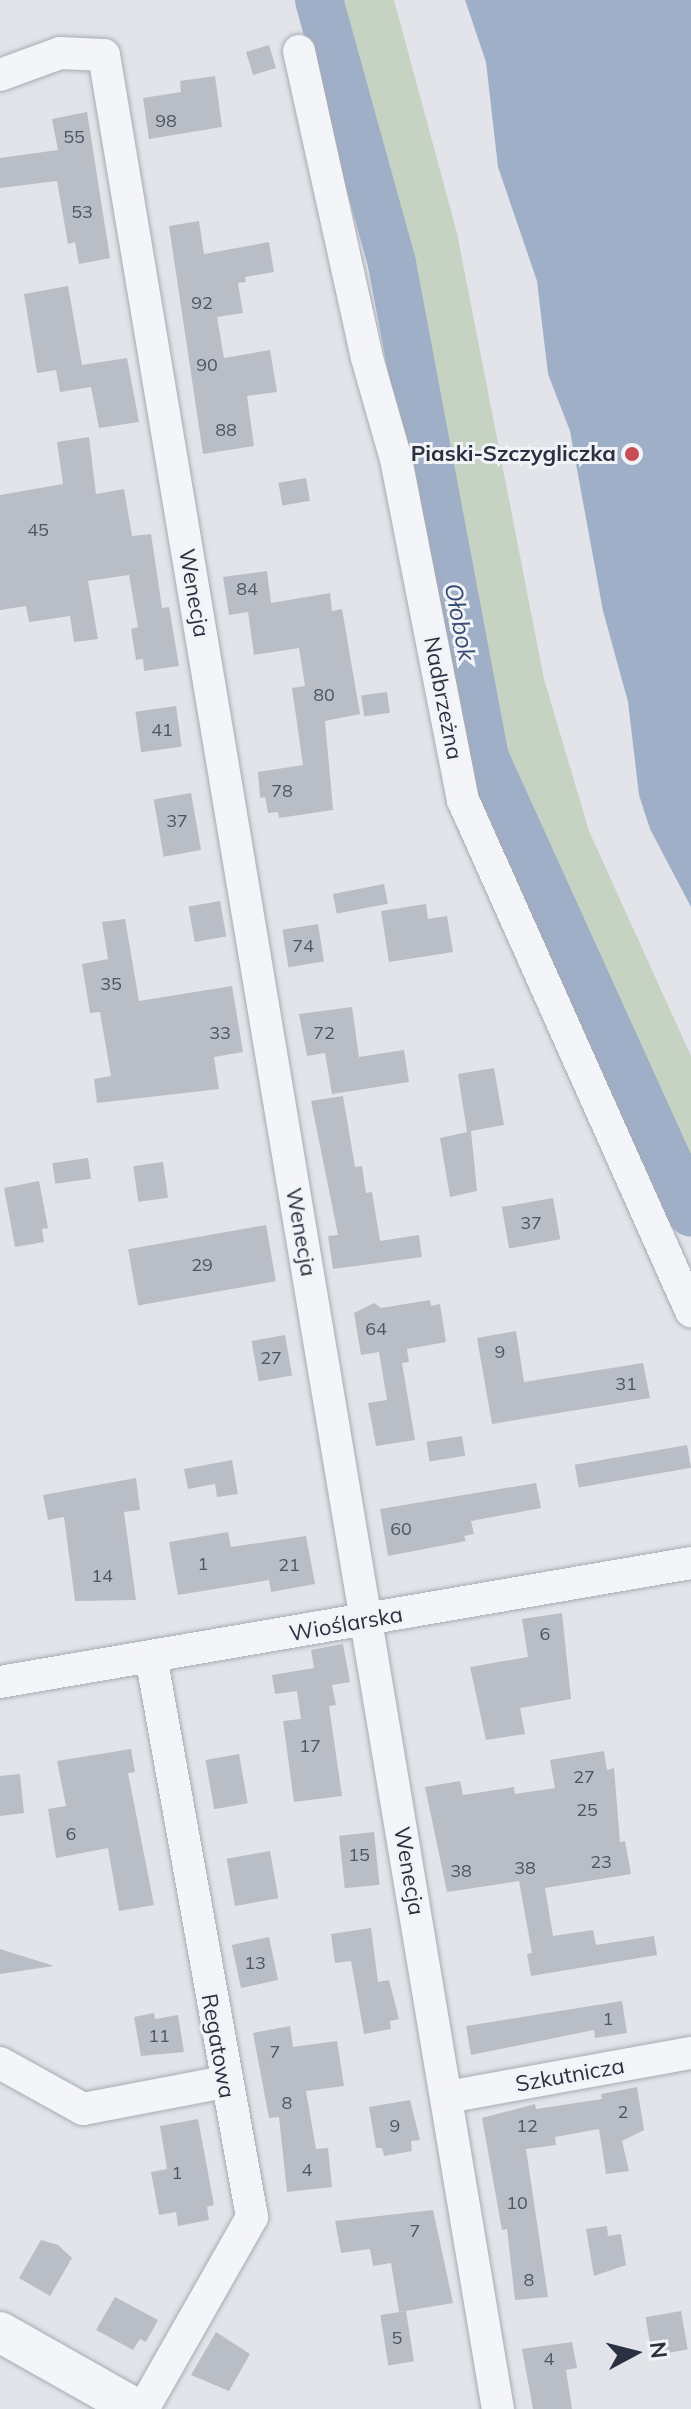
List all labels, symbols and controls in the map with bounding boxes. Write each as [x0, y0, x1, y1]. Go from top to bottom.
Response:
house number: 98 [155, 110, 177, 132]
house number: 55 [63, 126, 85, 148]
house number: 53 [71, 201, 93, 223]
house number: 92 [191, 292, 213, 314]
house number: 90 [196, 354, 218, 376]
house number: 88 [215, 419, 237, 441]
place label: Piaski-Szczygliczka [411, 441, 616, 467]
marker: Piaski-Szczygliczka [623, 445, 641, 463]
house number: 45 [27, 519, 49, 541]
street label: Wenecja [173, 547, 215, 639]
house number: 84 [236, 578, 258, 600]
water label: Ołobok [438, 581, 482, 663]
street label: Nadbrzeżna [418, 634, 468, 762]
house number: 80 [313, 684, 335, 706]
house number: 41 [151, 719, 173, 741]
house number: 78 [271, 780, 293, 802]
house number: 37 [166, 810, 188, 832]
house number: 74 [292, 935, 314, 957]
house number: 35 [100, 973, 122, 995]
house number: 33 [209, 1022, 231, 1044]
house number: 72 [313, 1022, 335, 1044]
street label: Wenecja [280, 1186, 322, 1278]
house number: 37 [520, 1212, 542, 1234]
house number: 29 [191, 1254, 213, 1276]
house number: 64 [365, 1318, 387, 1340]
house number: 9 [495, 1341, 505, 1363]
house number: 27 [260, 1347, 282, 1369]
house number: 31 [615, 1373, 637, 1395]
house number: 60 [390, 1518, 412, 1540]
house number: 1 [198, 1553, 208, 1575]
house number: 21 [278, 1554, 300, 1576]
house number: 14 [91, 1565, 113, 1587]
street label: Wioślarska [287, 1601, 405, 1647]
house number: 6 [540, 1623, 550, 1645]
house number: 17 [299, 1735, 321, 1757]
house number: 27 [573, 1766, 595, 1788]
house number: 25 [576, 1799, 598, 1821]
house number: 6 [66, 1823, 76, 1845]
street label: Wenecja [388, 1825, 430, 1917]
house number: 15 [348, 1844, 370, 1866]
house number: 23 [590, 1851, 612, 1873]
house number: 38 [514, 1857, 536, 1879]
house number: 38 [450, 1860, 472, 1882]
house number: 13 [244, 1952, 266, 1974]
street label: Regatowa [196, 1992, 240, 2100]
house number: 1 [603, 2008, 613, 2030]
house number: 11 [148, 2025, 170, 2047]
house number: 7 [270, 2041, 280, 2063]
street label: Szkutnicza [513, 2052, 627, 2098]
house number: 8 [282, 2092, 292, 2114]
house number: 2 [618, 2101, 628, 2123]
house number: 9 [390, 2115, 400, 2137]
house number: 12 [516, 2115, 538, 2137]
house number: 4 [302, 2159, 312, 2181]
house number: 1 [172, 2162, 182, 2184]
house number: 10 [506, 2192, 528, 2214]
house number: 7 [410, 2220, 420, 2242]
house number: 8 [524, 2269, 534, 2291]
north arrow [595, 2313, 675, 2393]
house number: 5 [392, 2327, 402, 2349]
text: N [644, 2340, 674, 2360]
house number: 4 [544, 2348, 554, 2370]

